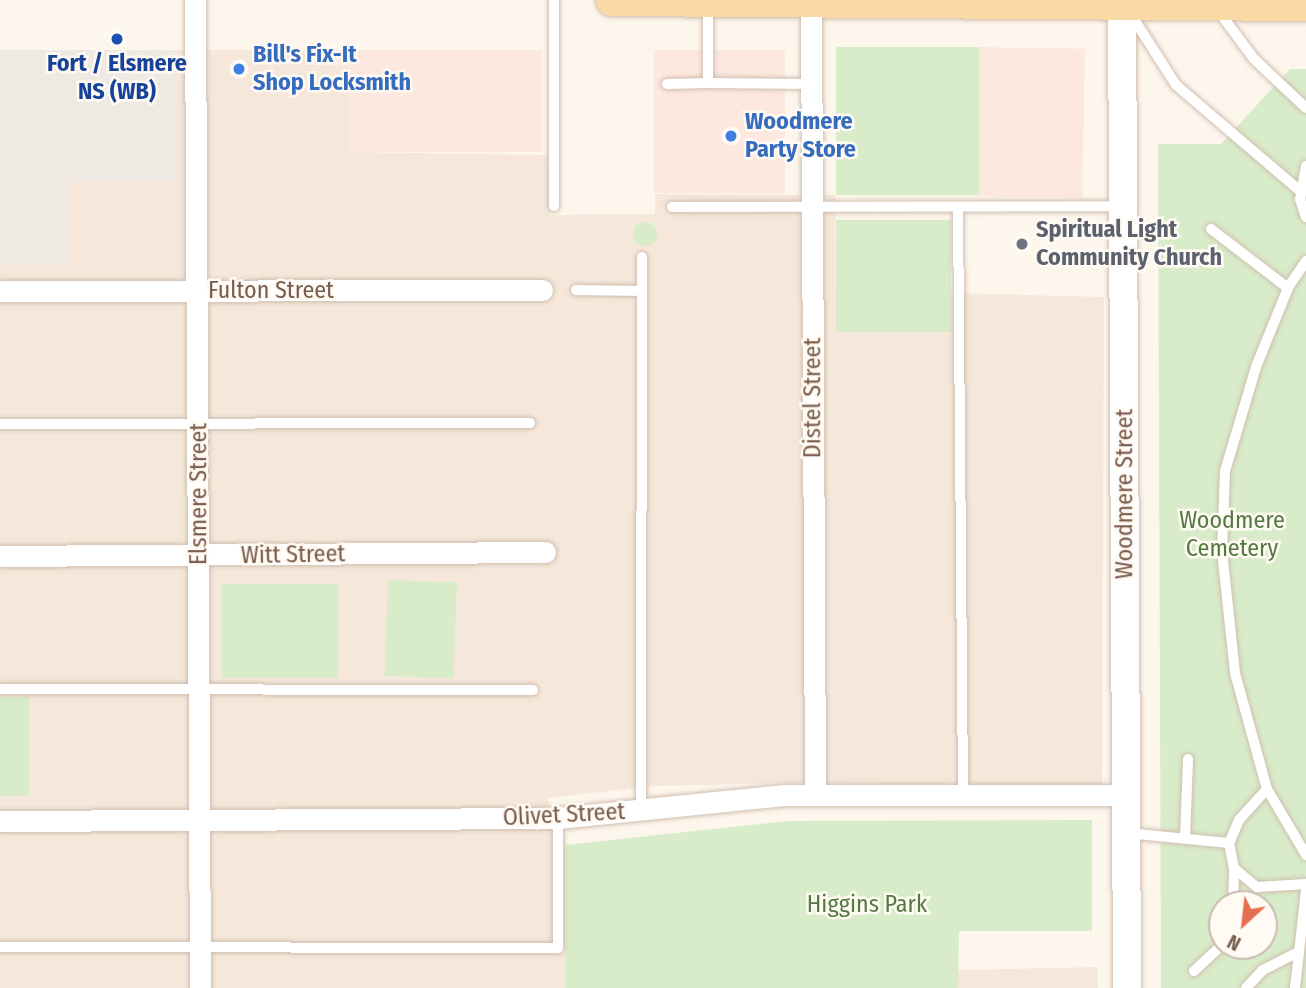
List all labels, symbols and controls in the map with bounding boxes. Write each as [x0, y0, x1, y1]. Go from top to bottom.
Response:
marker: Fort / Elsmere NS (WB) [109, 31, 125, 47]
place label: Bill's Fix-It Shop Locksmith [253, 41, 411, 97]
place label: Fort / Elsmere NS (WB) [47, 50, 187, 106]
marker: Bill's Fix-It Shop Locksmith [231, 61, 247, 77]
place label: Woodmere Party Store [745, 108, 856, 164]
marker: Woodmere Party Store [723, 128, 739, 144]
place label: Spiritual Light Community Church [1036, 216, 1222, 272]
marker: Spiritual Light Community Church [1014, 236, 1030, 252]
street label: Fulton Street [208, 277, 334, 305]
street label: Distel Street [799, 338, 827, 458]
street label: Woodmere Street [1111, 409, 1139, 579]
street label: Elsmere Street [185, 423, 213, 565]
park label: Woodmere Cemetery [1179, 507, 1285, 563]
street label: Witt Street [241, 540, 345, 570]
street label: Olivet Street [502, 797, 626, 833]
north arrow [1208, 890, 1278, 960]
park label: Higgins Park [807, 891, 927, 919]
text: N [1224, 930, 1244, 955]

